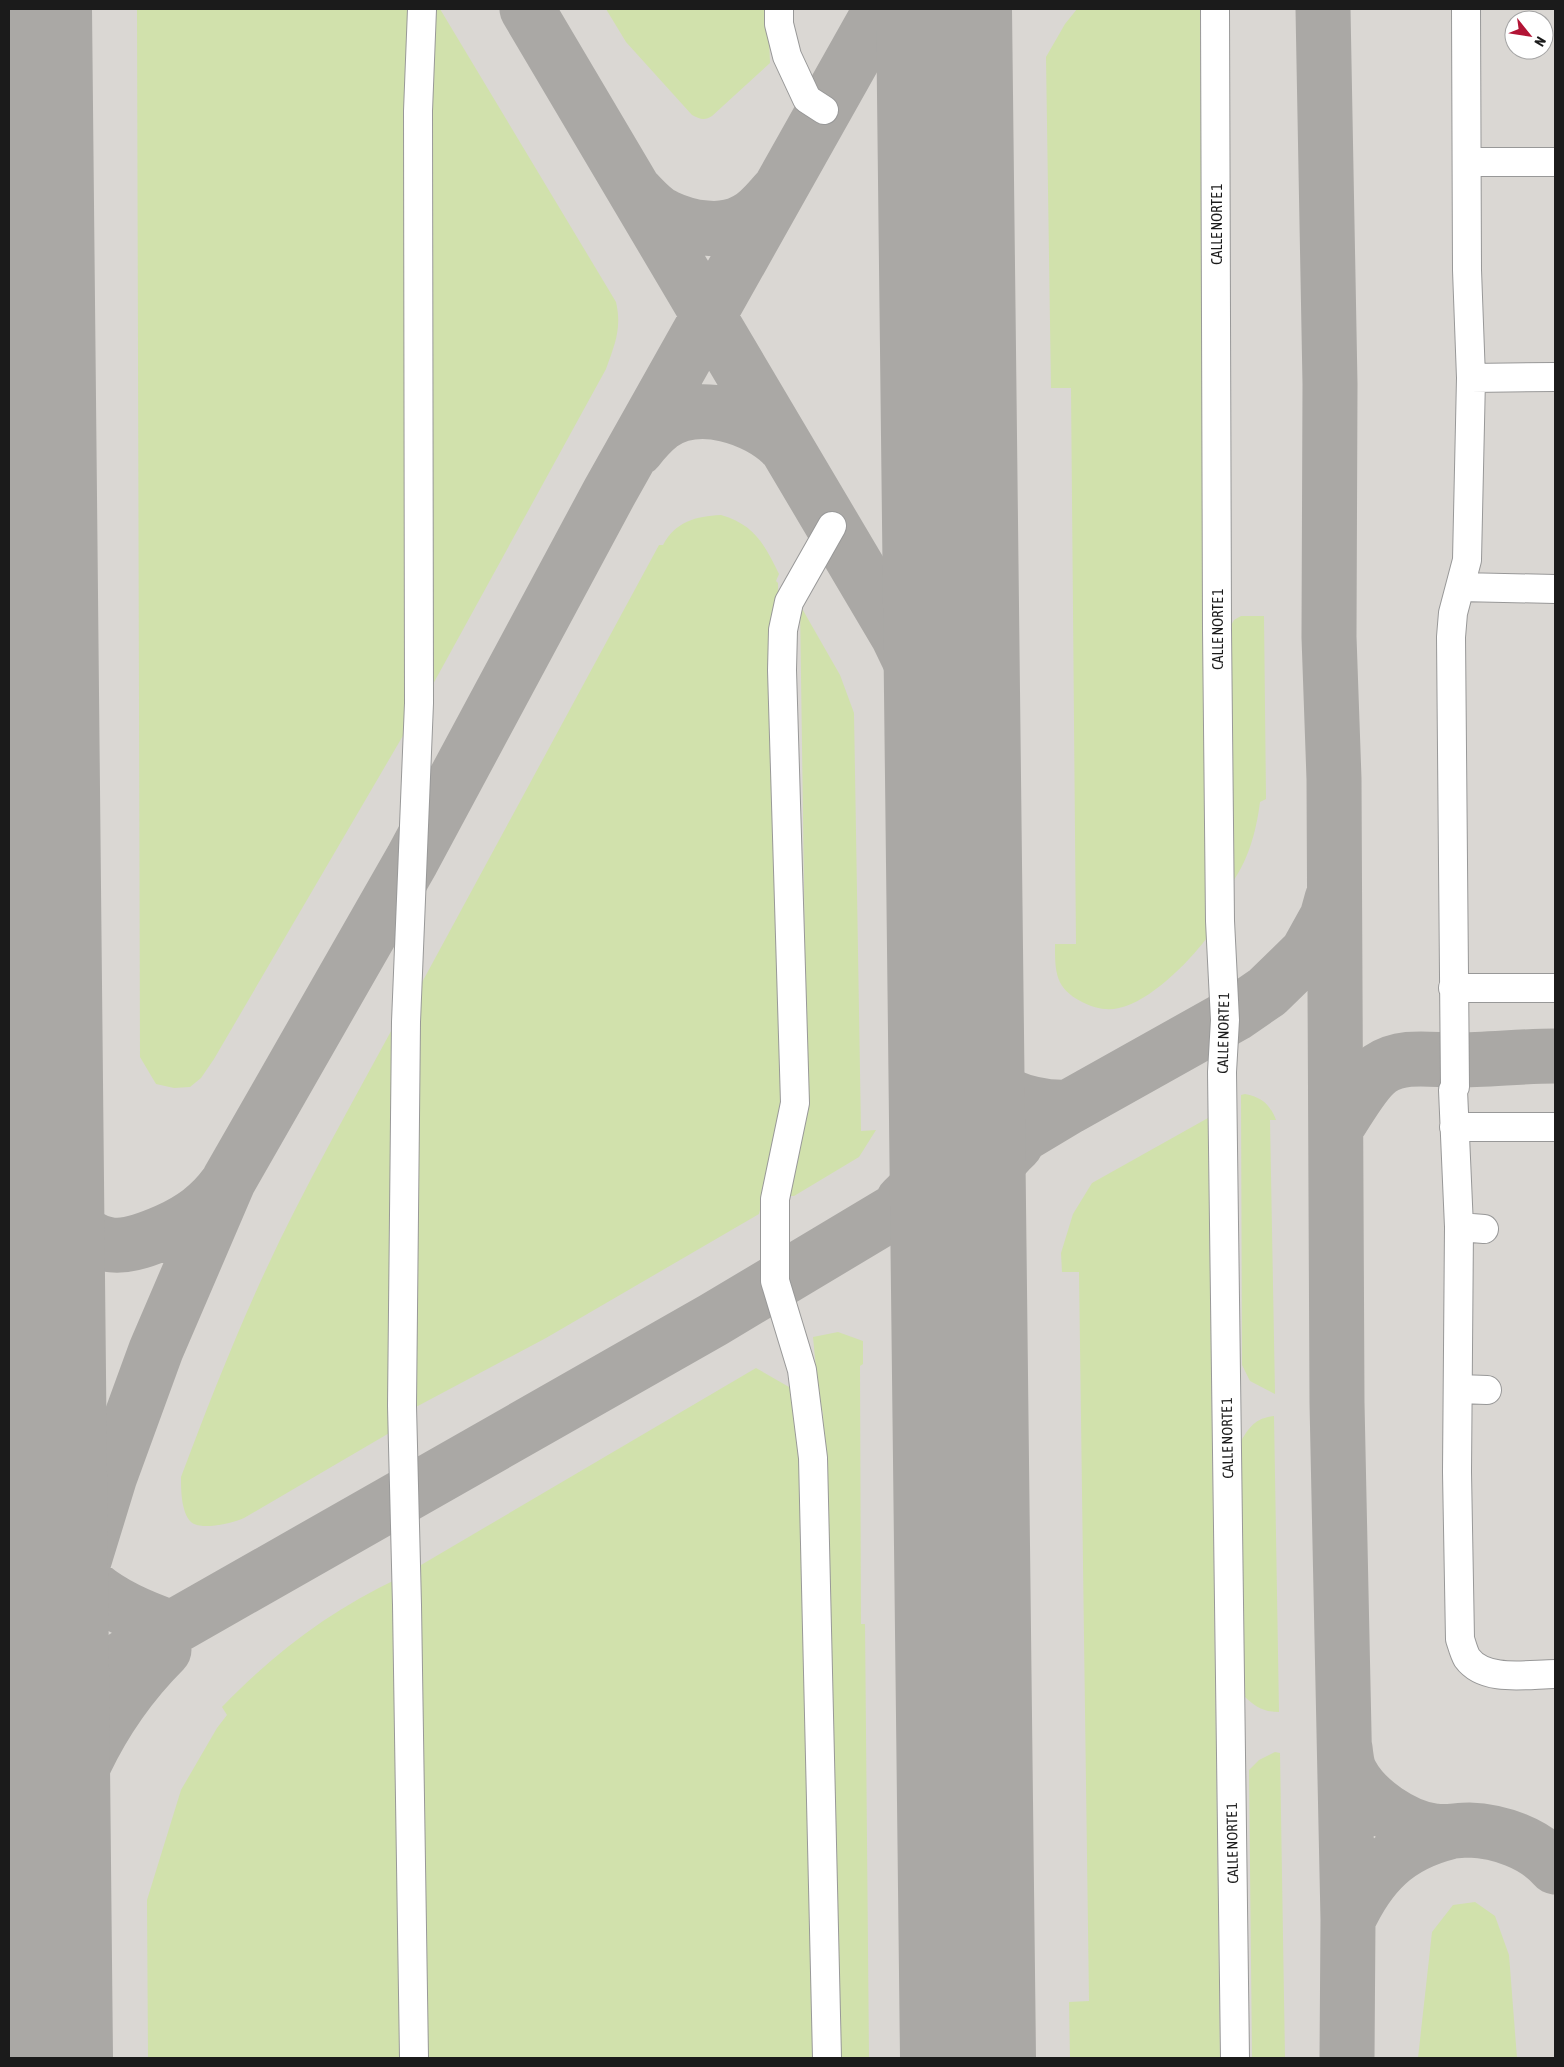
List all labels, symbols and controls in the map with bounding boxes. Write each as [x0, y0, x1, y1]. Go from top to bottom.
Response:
north arrow [1504, 10, 1554, 60]
text: N [1531, 34, 1549, 49]
street label: CALLE NORTE 1 [1208, 183, 1225, 265]
street label: CALLE NORTE 1 [1209, 588, 1226, 670]
street label: CALLE NORTE 1 [1214, 992, 1232, 1074]
street label: CALLE NORTE 1 [1218, 1397, 1236, 1479]
street label: CALLE NORTE 1 [1223, 1802, 1241, 1884]

